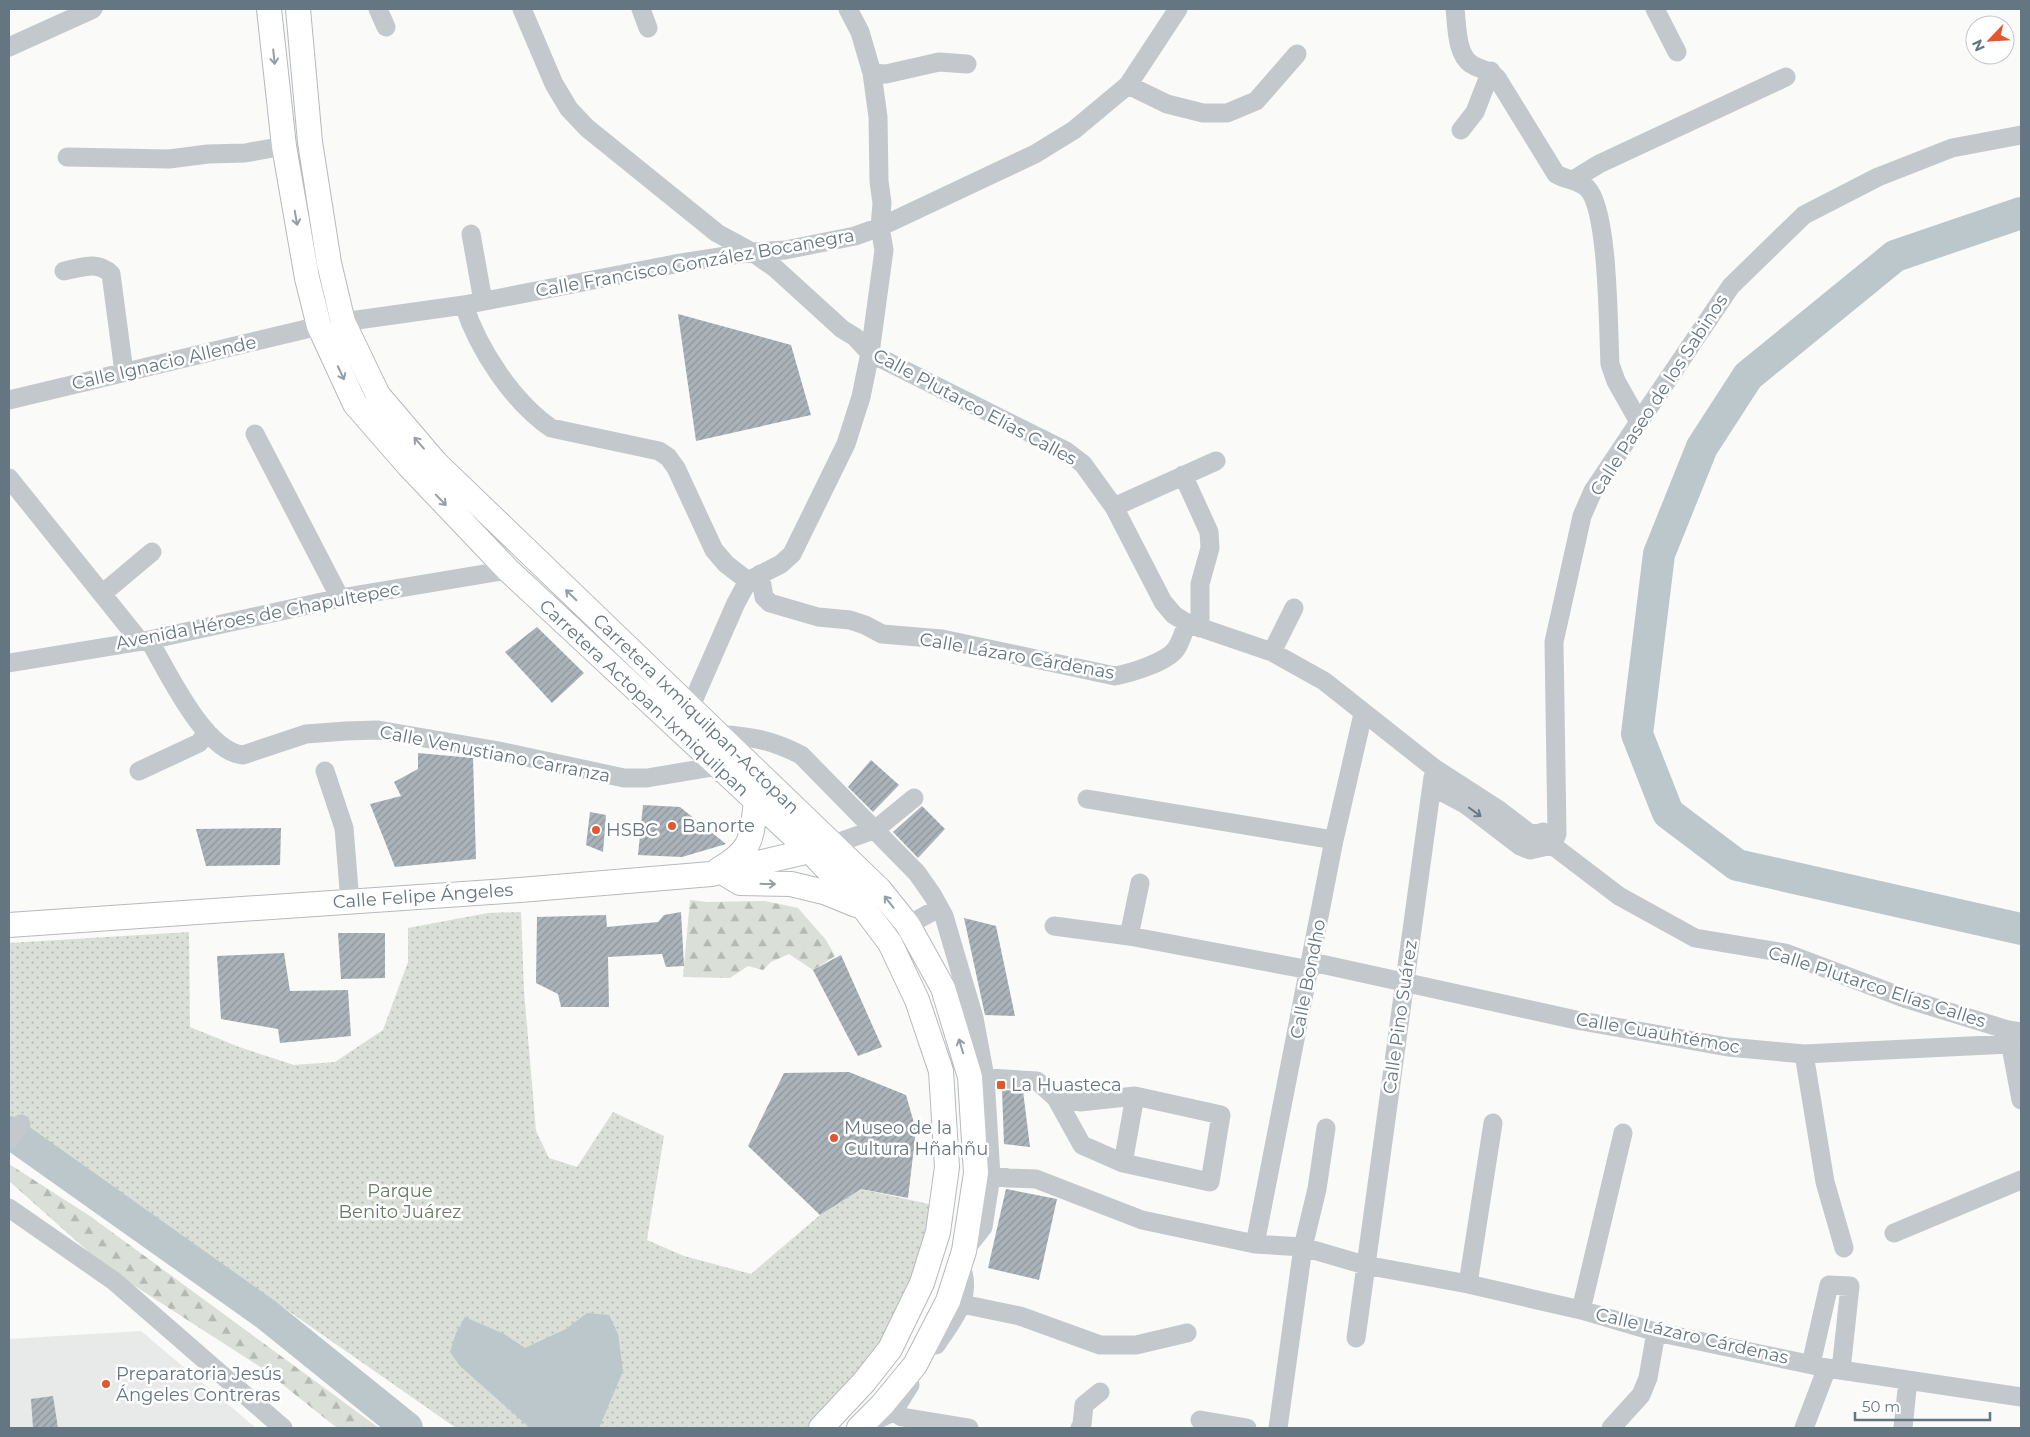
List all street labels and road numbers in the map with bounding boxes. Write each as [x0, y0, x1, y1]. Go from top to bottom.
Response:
street label: Calle Francisco González Bocanegra [534, 224, 856, 302]
street label: Calle Paseo de los Sabinos [1586, 290, 1733, 500]
street label: Calle Ignacio Allende [70, 331, 258, 395]
street label: Calle Plutarco Elías Calles [869, 344, 1081, 470]
street label: Avenida Héroes de Chapultepec [114, 578, 402, 654]
street label: Carretera Actopan-Ixmiquilpan [535, 595, 753, 801]
street label: Carretera Ixmiquilpan-Actopan [588, 609, 804, 819]
street label: Calle Lázaro Cárdenas [918, 628, 1116, 684]
street label: Calle Venustiano Carranza [378, 721, 612, 787]
street label: Calle Felipe Ángeles [332, 879, 514, 913]
street label: Calle Bondho [1286, 917, 1330, 1041]
street label: Calle Pino Suárez [1378, 939, 1422, 1095]
street label: Calle Plutarco Elías Calles [1765, 941, 1989, 1033]
street label: Calle Cuauhtémoc [1574, 1008, 1742, 1058]
street label: Calle Lázaro Cárdenas [1593, 1303, 1791, 1369]

